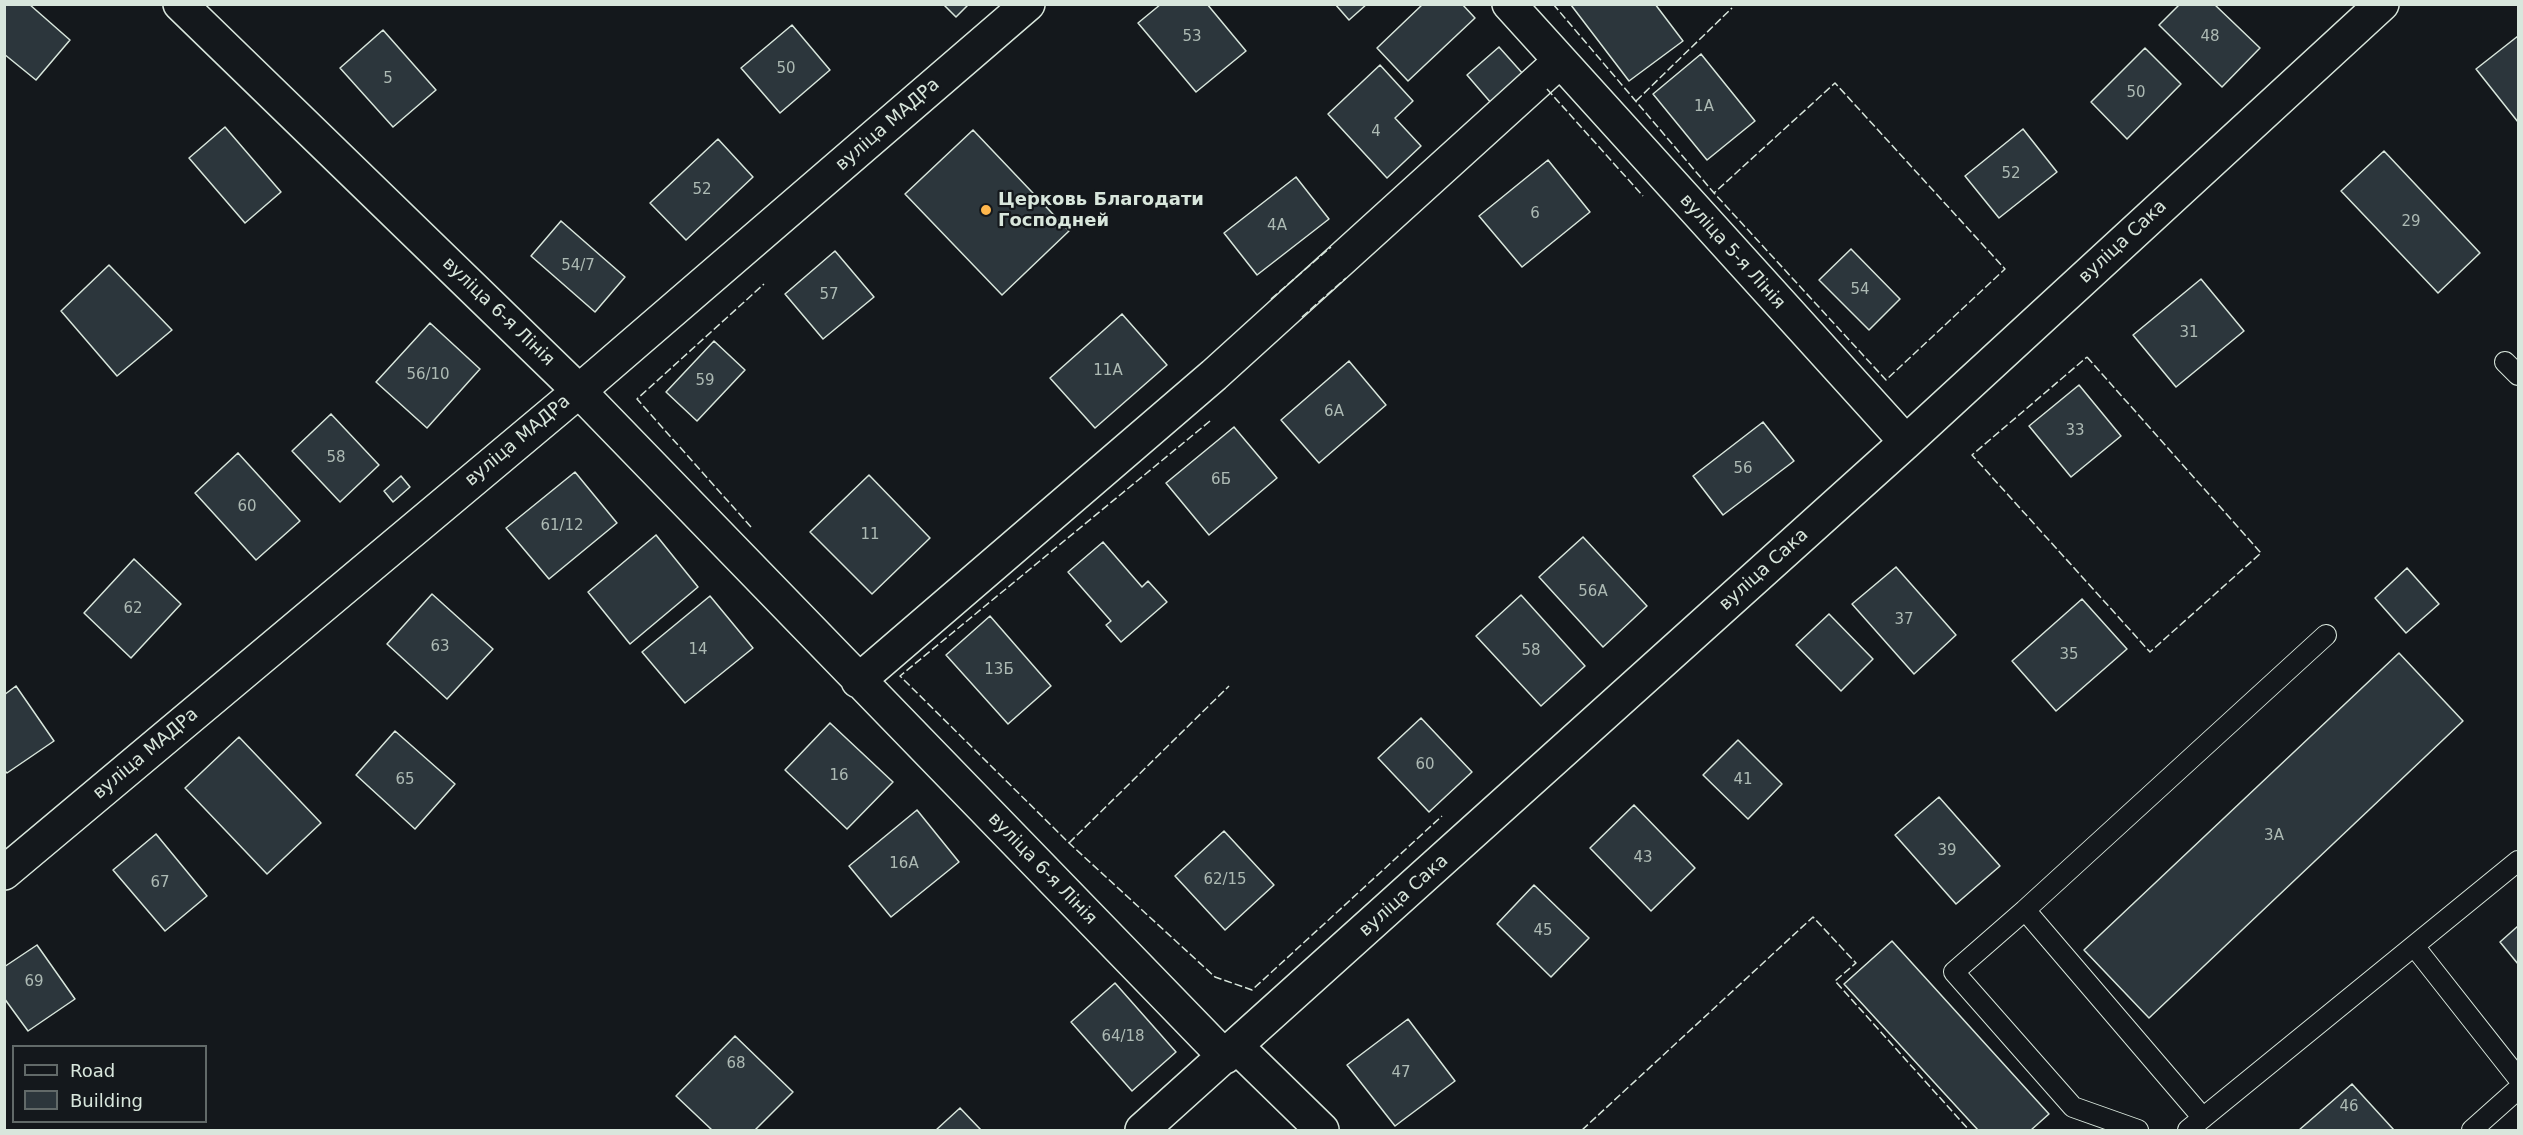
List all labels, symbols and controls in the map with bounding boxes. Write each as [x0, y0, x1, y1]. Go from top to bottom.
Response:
house number: 53 [1182, 28, 1202, 46]
house number: 48 [2200, 28, 2220, 46]
house number: 50 [776, 60, 796, 78]
house number: 5 [383, 70, 393, 88]
street label: вуліца МАДРа [832, 74, 944, 176]
house number: 50 [2126, 84, 2146, 102]
house number: 1А [1694, 98, 1714, 116]
house number: 4 [1371, 123, 1381, 141]
house number: 52 [2001, 165, 2021, 183]
house number: 52 [692, 181, 712, 199]
place label: Церковь Благодати Господней [998, 189, 1204, 232]
street label: вуліца 5-я Лінія [1675, 190, 1789, 314]
street label: вуліца Сака [2075, 196, 2171, 288]
marker: Церковь Благодати Господней [979, 203, 993, 217]
house number: 6 [1530, 205, 1540, 223]
house number: 29 [2401, 213, 2421, 231]
house number: 4А [1267, 217, 1287, 235]
street label: вуліца 6-я Лінія [437, 253, 559, 371]
house number: 54/7 [561, 257, 595, 275]
house number: 54 [1850, 281, 1870, 299]
house number: 57 [819, 286, 839, 304]
house number: 31 [2179, 324, 2199, 342]
house number: 11А [1093, 362, 1123, 380]
house number: 56/10 [406, 366, 450, 384]
house number: 59 [695, 372, 715, 390]
street label: вуліца МАДРа [461, 391, 575, 491]
house number: 6А [1324, 403, 1344, 421]
house number: 33 [2065, 422, 2085, 440]
house number: 58 [326, 449, 346, 467]
house number: 56 [1733, 460, 1753, 478]
house number: 6Б [1211, 471, 1231, 489]
house number: 60 [237, 498, 257, 516]
house number: 61/12 [540, 517, 584, 535]
street label: вуліца Сака [1715, 524, 1813, 616]
house number: 11 [860, 526, 880, 544]
house number: 56А [1578, 583, 1608, 601]
house number: 62 [123, 600, 143, 618]
house number: 37 [1894, 611, 1914, 629]
house number: 63 [430, 638, 450, 656]
house number: 14 [688, 641, 708, 659]
house number: 58 [1521, 642, 1541, 660]
house number: 35 [2059, 646, 2079, 664]
house number: 13Б [984, 661, 1014, 679]
street label: вуліца МАДРа [89, 704, 203, 804]
house number: 60 [1415, 756, 1435, 774]
house number: 16 [829, 767, 849, 785]
house number: 65 [395, 771, 415, 789]
house number: 41 [1733, 771, 1753, 789]
street label: вуліца 6-я Лінія [983, 808, 1101, 930]
house number: 3А [2264, 827, 2284, 845]
house number: 39 [1937, 842, 1957, 860]
house number: 43 [1633, 849, 1653, 867]
street label: вуліца Сака [1355, 850, 1453, 942]
house number: 16А [889, 855, 919, 873]
house number: 62/15 [1203, 871, 1247, 889]
house number: 67 [150, 874, 170, 892]
house number: 45 [1533, 922, 1553, 940]
house number: 69 [24, 973, 44, 991]
house number: 64/18 [1101, 1028, 1145, 1046]
legend [12, 1045, 207, 1123]
house number: 68 [726, 1055, 746, 1073]
text: Road [70, 1060, 115, 1081]
house number: 47 [1391, 1064, 1411, 1082]
text: Building [70, 1090, 143, 1111]
house number: 46 [2339, 1098, 2359, 1116]

